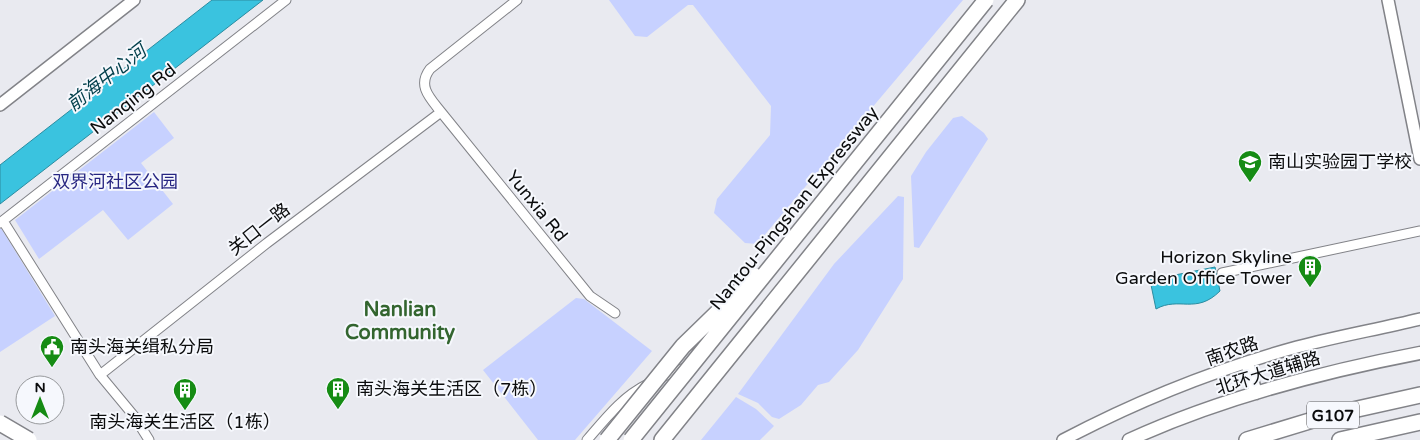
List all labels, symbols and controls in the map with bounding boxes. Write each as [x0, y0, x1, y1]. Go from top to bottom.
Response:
water label: 前海中心河 [62, 37, 154, 116]
street label: Nanqing Rd [86, 59, 180, 139]
street label: Nantou-Pingshan Expressway [705, 101, 883, 314]
school or university icon: 南山实验园丁学校 [1237, 149, 1263, 183]
place label: 南山实验园丁学校 [1268, 151, 1412, 173]
street label: Yunxia Rd [502, 166, 572, 246]
park label: 双界河社区公园 [52, 171, 178, 193]
street label: 关口一路 [224, 198, 294, 260]
place label: Horizon Skyline Garden Office Tower [1115, 246, 1292, 289]
building icon: Horizon Skyline Garden Office Tower [1297, 254, 1323, 288]
district label: Nanlian Community [345, 298, 455, 345]
street label: 南农路 [1203, 332, 1261, 370]
public building icon: 南头海关缉私分局 [39, 334, 65, 368]
place label: 南头海关缉私分局 [70, 336, 214, 358]
street label: 北环大道辅路 [1213, 347, 1323, 399]
north arrow [15, 375, 65, 425]
building icon: 南头海关生活区（7栋） [325, 376, 351, 410]
building icon: 南头海关生活区（1栋） [172, 377, 198, 411]
place label: 南头海关生活区（7栋） [356, 378, 547, 400]
text: N [34, 379, 46, 396]
road number: G107 [1307, 402, 1359, 428]
place label: 南头海关生活区（1栋） [89, 411, 281, 433]

